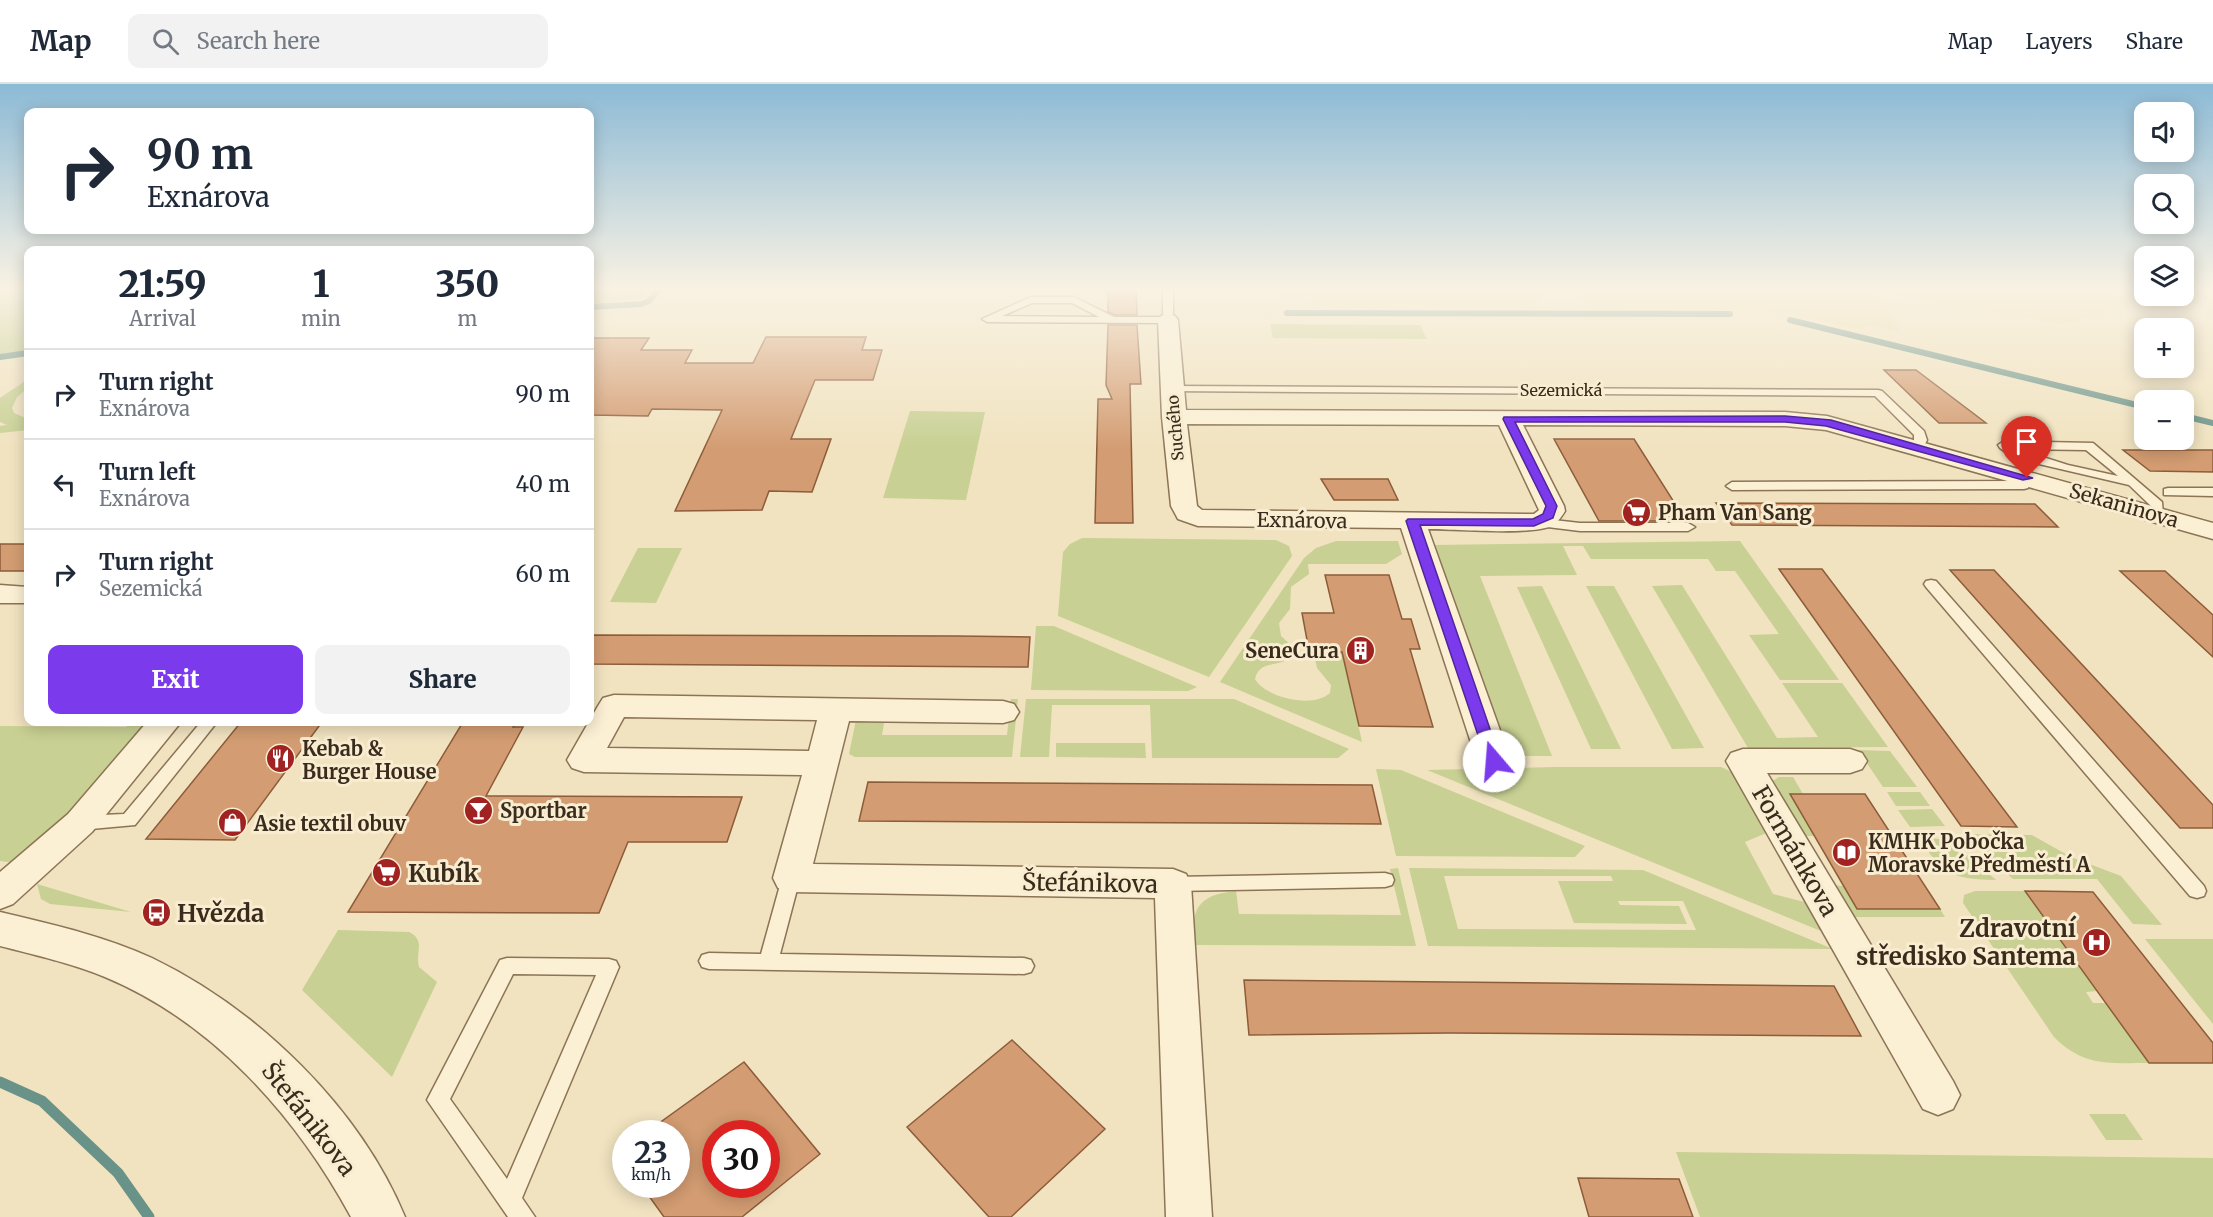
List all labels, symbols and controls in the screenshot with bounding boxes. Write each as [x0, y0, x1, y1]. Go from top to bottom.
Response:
search box [128, 14, 548, 68]
text: Map [30, 23, 92, 59]
icon: search [149, 25, 182, 58]
text: Search here [197, 27, 320, 55]
text: Map [1948, 28, 1993, 55]
text: Layers [2026, 28, 2093, 55]
text: Share [2126, 28, 2183, 55]
map controls [2134, 102, 2194, 450]
button: sound [2134, 102, 2194, 162]
text: 90 m [147, 128, 253, 180]
icon: right [48, 132, 126, 210]
button: search [2134, 174, 2194, 234]
text: Exnárova [147, 180, 270, 214]
button: layers [2134, 246, 2194, 306]
text: 21:59 [119, 262, 207, 307]
text: 1 [313, 262, 330, 307]
text: 350 [435, 262, 499, 307]
text: Arrival [129, 306, 196, 331]
text: min [301, 306, 341, 331]
text: m [457, 306, 477, 331]
button: + [2134, 318, 2194, 378]
text: Turn right [99, 368, 213, 396]
icon: right [48, 378, 81, 411]
text: 90 m [515, 380, 570, 408]
street label: Sezemická [1520, 380, 1603, 400]
button: − [2134, 390, 2194, 450]
street label: Suchého [1162, 394, 1188, 462]
text: Exnárova [99, 396, 190, 421]
pin [2001, 416, 2052, 478]
icon: arrive [2010, 425, 2043, 458]
text: Turn left [99, 458, 196, 486]
icon: left [48, 468, 81, 501]
text: 40 m [515, 470, 570, 498]
street label: Sekaninova [2067, 477, 2182, 533]
text: Exnárova [99, 486, 190, 511]
supermarket icon: Pham Van Sang [1621, 496, 1653, 528]
place label: Pham Van Sang [1658, 500, 1812, 525]
street label: Exnárova [1256, 507, 1348, 533]
text: Turn right [99, 548, 213, 576]
icon: right [48, 558, 81, 591]
text: 60 m [516, 560, 570, 588]
text: Sezemická [99, 576, 202, 601]
building icon: SeneCura [1344, 634, 1376, 666]
place label: SeneCura [1245, 638, 1339, 663]
button: Exit [48, 645, 303, 714]
button: Share [315, 645, 570, 714]
position arrow [1462, 729, 1526, 793]
place label: Kebab & Burger House [302, 736, 437, 784]
restaurant icon: Kebab & Burger House [265, 743, 297, 775]
street label: Formánkova [1745, 780, 1845, 922]
bar icon: Sportbar [463, 794, 495, 826]
place label: Sportbar [500, 798, 587, 823]
shop icon: Asie textil obuv [217, 807, 249, 839]
place label: Asie textil obuv [253, 811, 406, 836]
place label: KMHK Pobočka Moravské Předměstí A [1868, 829, 2091, 877]
library icon: KMHK Pobočka Moravské Předměstí A [1831, 837, 1863, 869]
supermarket icon: Kubík [371, 857, 403, 889]
place label: Kubík [408, 858, 479, 889]
street label: Štefánikova [1022, 865, 1158, 900]
bus stop icon: Hvězda [140, 897, 172, 929]
place label: Hvězda [177, 898, 264, 929]
place label: Zdravotní středisko Santema [1856, 913, 2077, 972]
hospital icon: Zdravotní středisko Santema [2081, 926, 2113, 958]
street label: Štefánikova [255, 1055, 364, 1182]
speed limit sign: 30 [702, 1120, 780, 1198]
text: 23 [634, 1133, 668, 1171]
text: km/h [631, 1165, 671, 1184]

